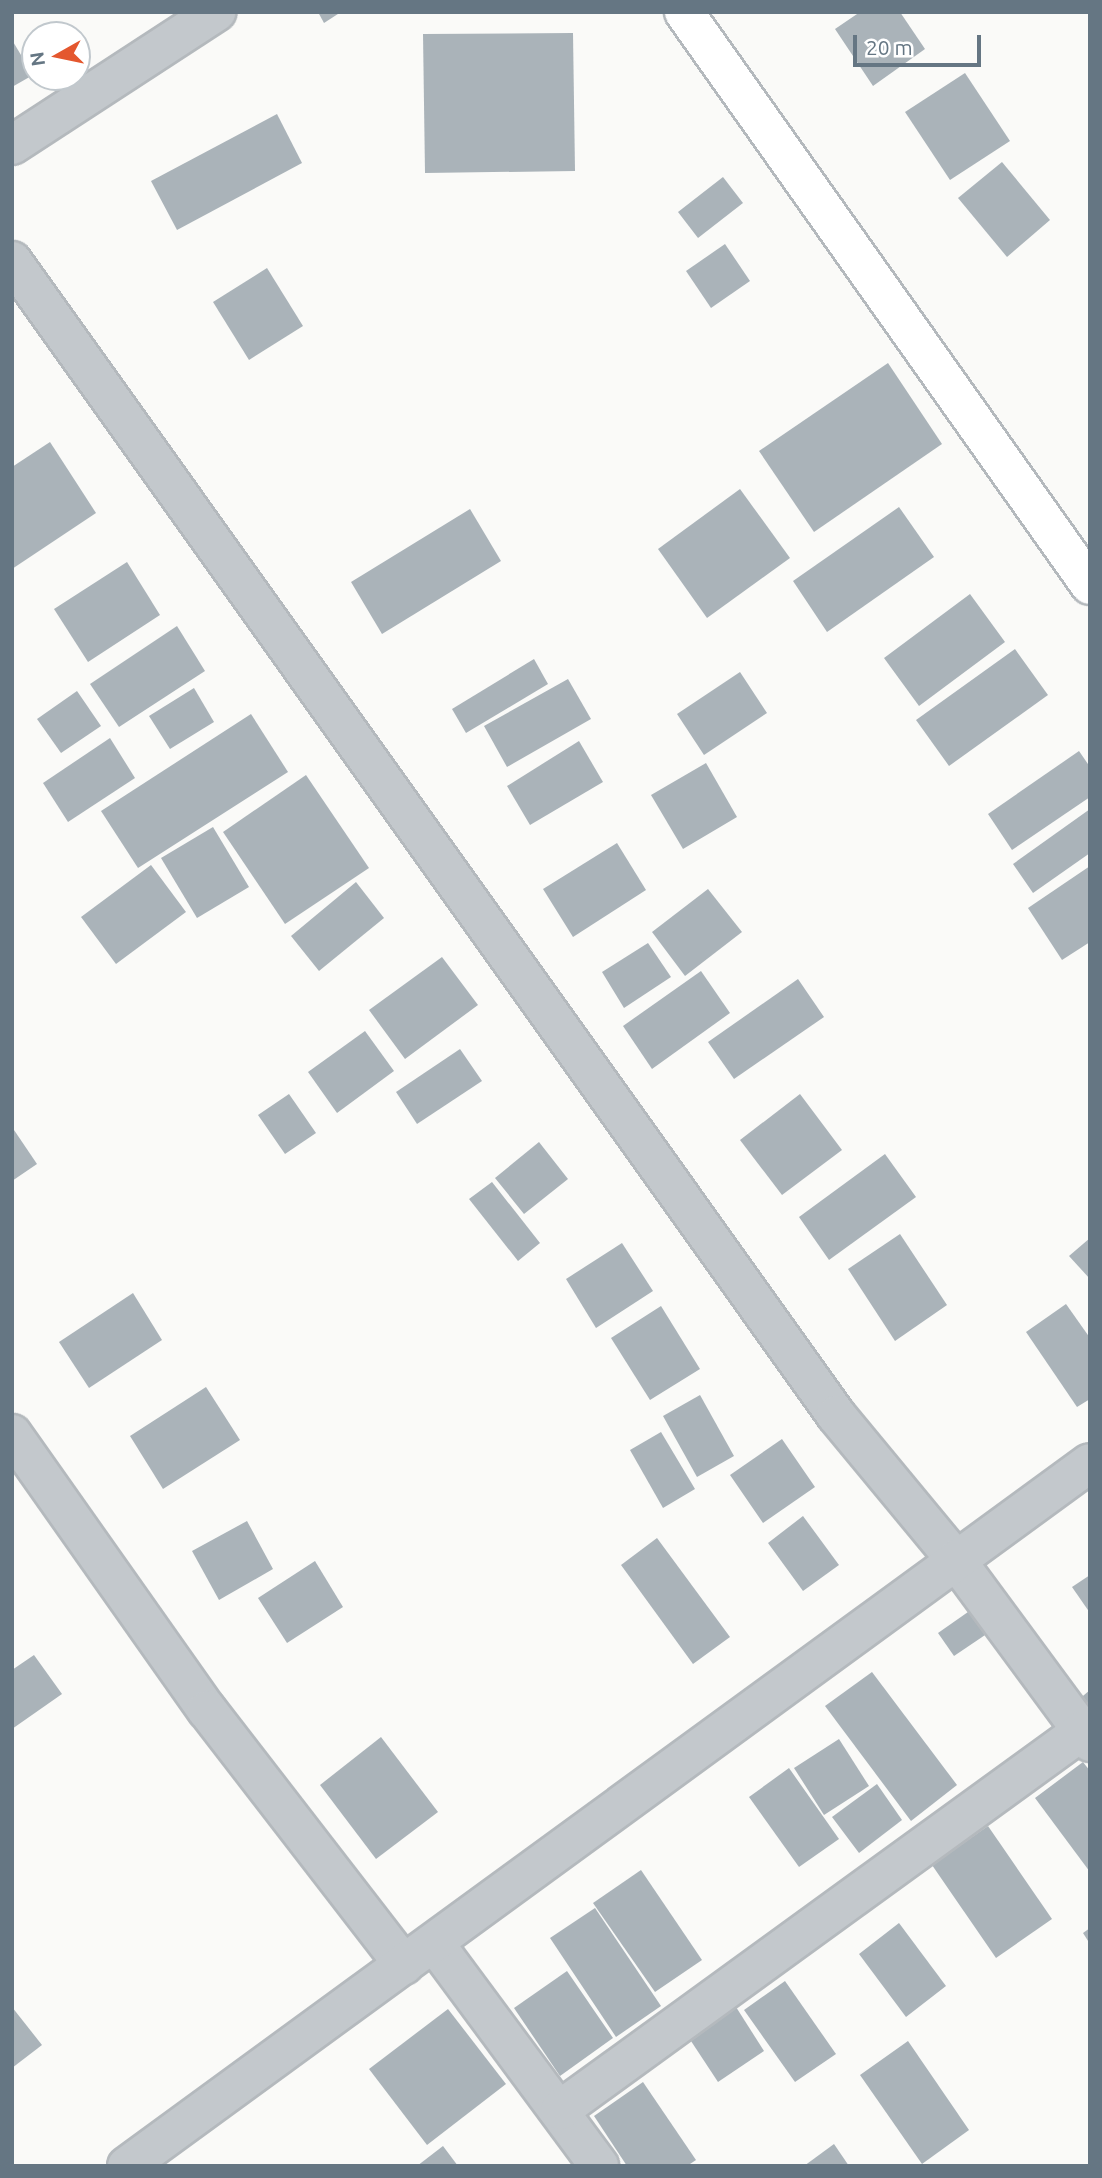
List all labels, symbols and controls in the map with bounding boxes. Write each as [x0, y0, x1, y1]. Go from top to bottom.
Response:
north arrow [21, 21, 91, 91]
scale bar [857, 21, 985, 65]
text: 20 m [866, 35, 913, 59]
text: N [25, 50, 49, 68]

